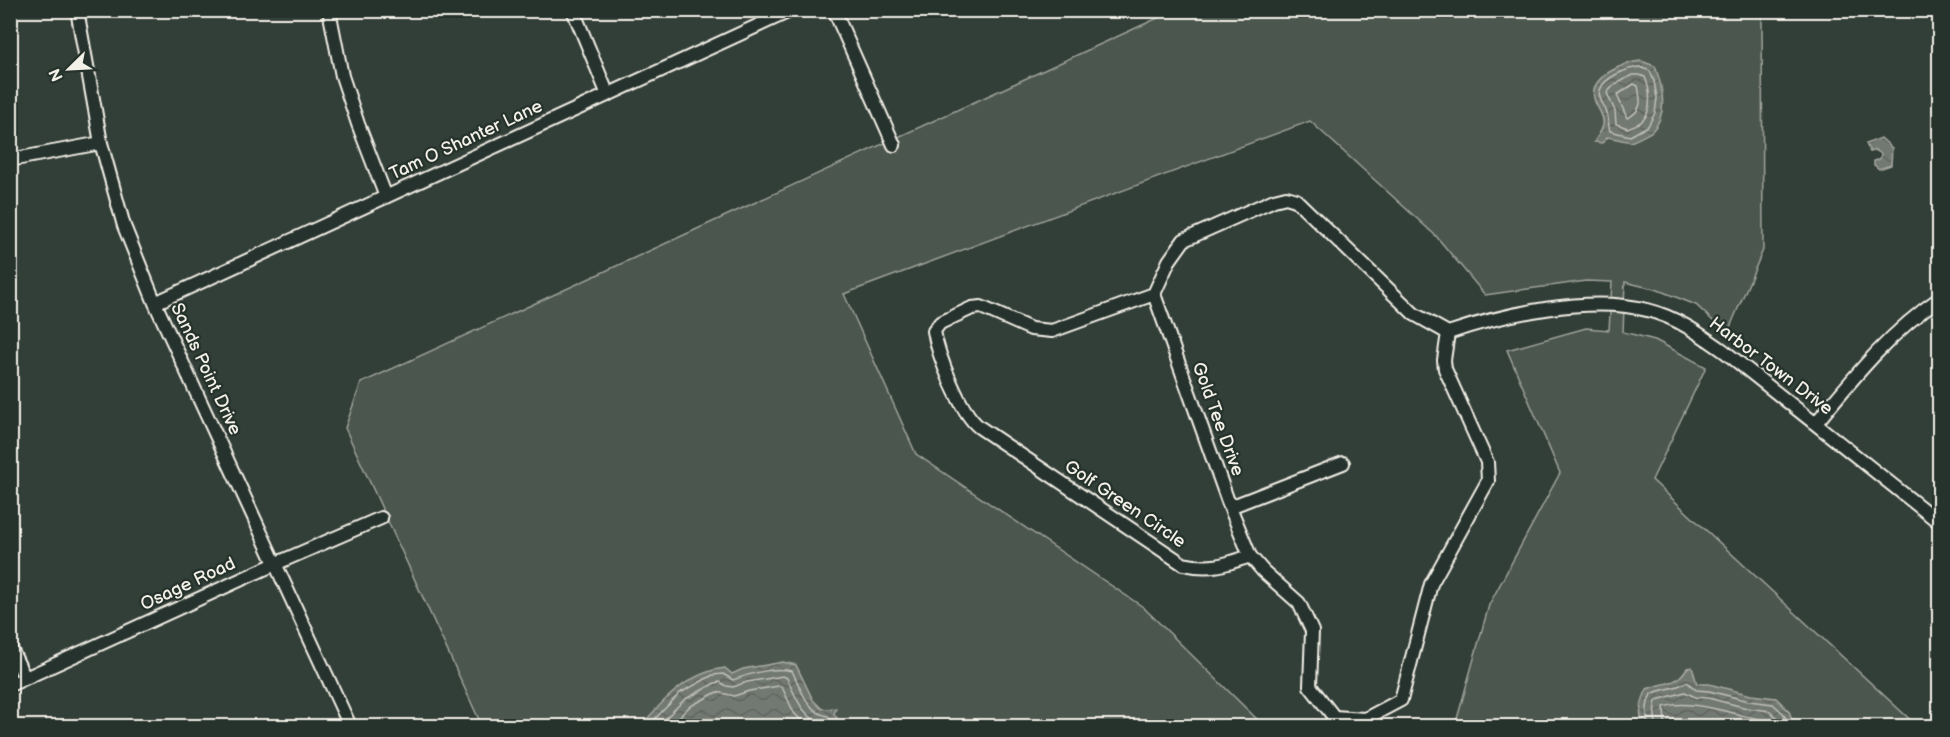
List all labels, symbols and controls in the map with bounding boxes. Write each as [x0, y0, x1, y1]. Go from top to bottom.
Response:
north arrow [39, 39, 99, 99]
text: N [46, 65, 68, 84]
street label: Tam O Shanter Lane [386, 95, 546, 185]
street label: Sands Point Drive [166, 300, 246, 439]
street label: Harbor Town Drive [1705, 313, 1837, 420]
street label: Gold Tee Drive [1188, 359, 1248, 479]
street label: Golf Green Circle [1060, 456, 1190, 552]
street label: Osage Road [137, 553, 239, 615]

